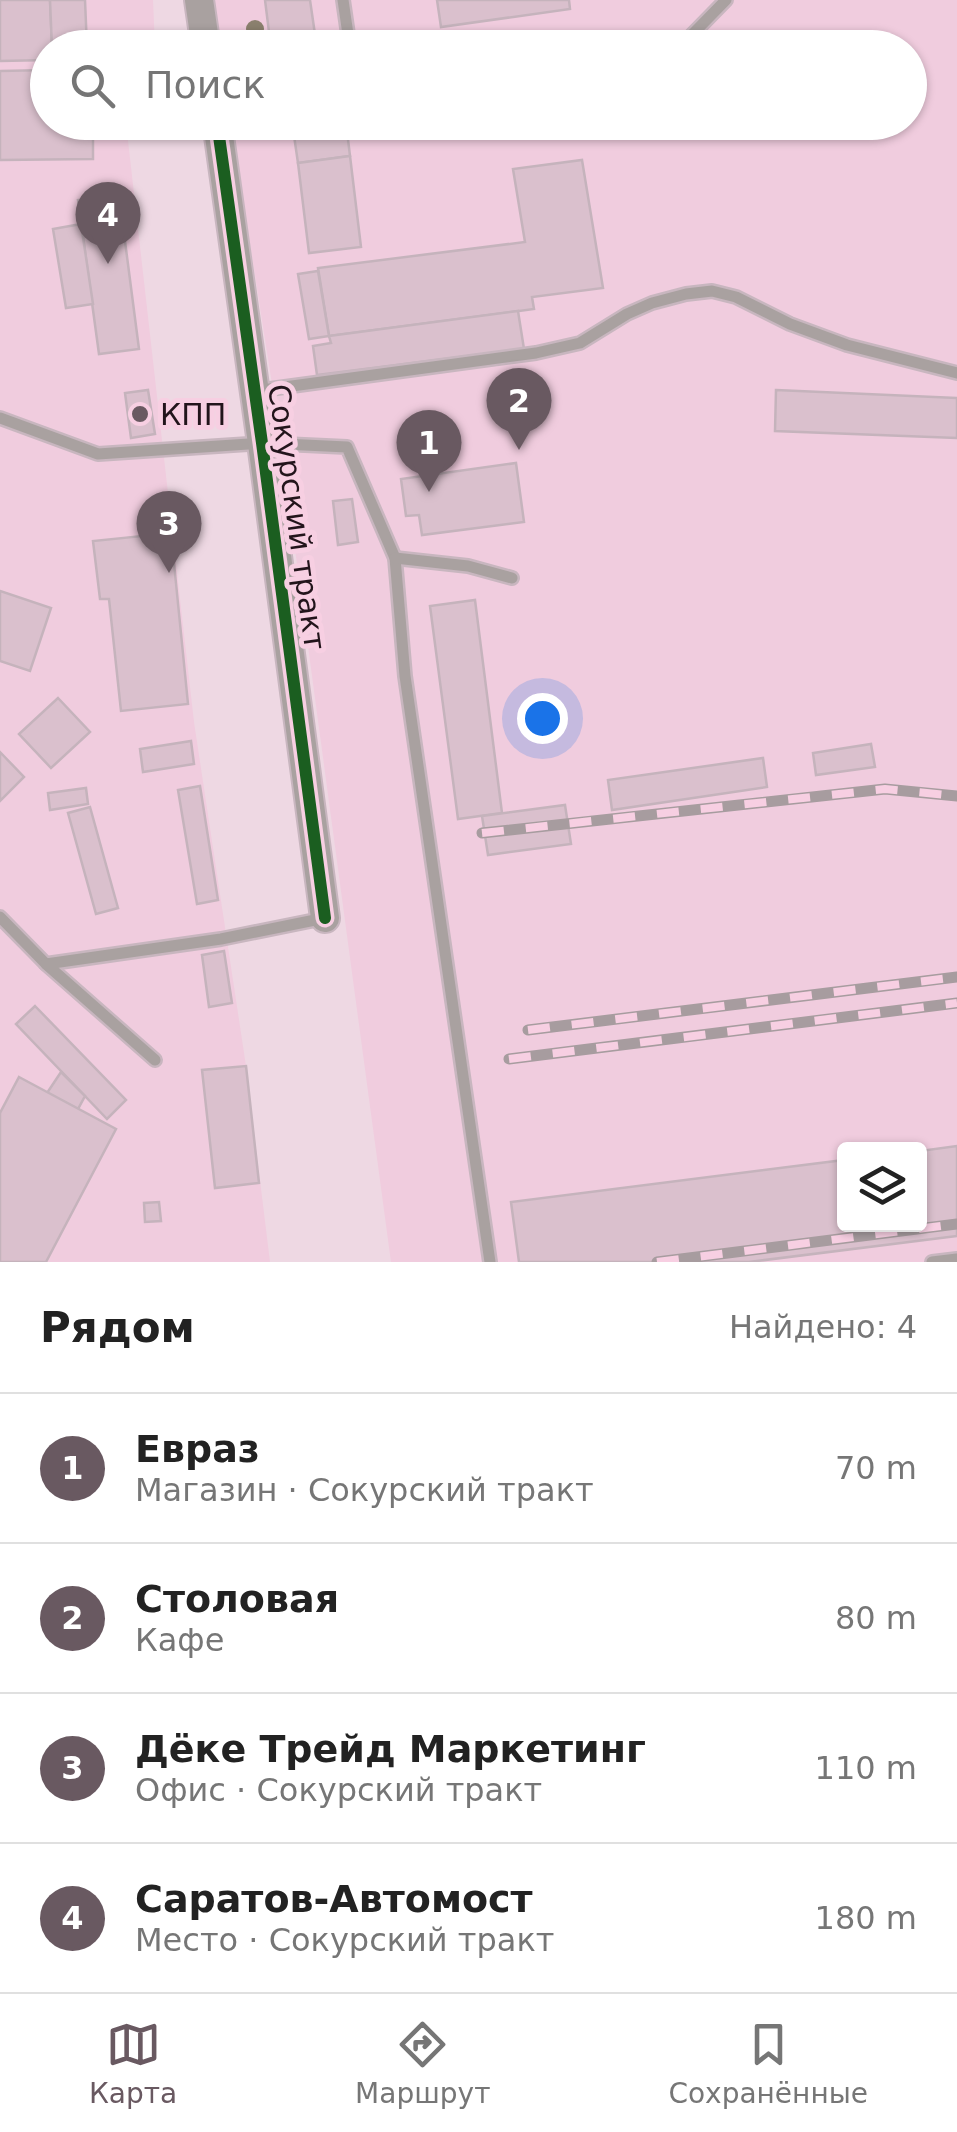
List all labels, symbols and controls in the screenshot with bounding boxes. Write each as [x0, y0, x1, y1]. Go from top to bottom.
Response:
search box [30, 30, 927, 140]
icon: search [65, 58, 120, 113]
text: Поиск [145, 63, 265, 107]
pin: 4 [76, 182, 140, 264]
pin: 2 [486, 368, 552, 450]
street label: Сокурский тракт [261, 382, 333, 652]
place label: КПП [160, 397, 226, 432]
marker: КПП [129, 403, 151, 425]
pin: 1 [396, 410, 462, 492]
pin: 3 [136, 490, 202, 573]
your location [517, 693, 568, 744]
map controls [837, 1142, 927, 1232]
button: layers [837, 1142, 927, 1232]
text: Рядом [40, 1303, 195, 1352]
text: Найдено: 4 [729, 1308, 917, 1346]
text: Евраз [135, 1427, 260, 1471]
text: 1 [61, 1449, 84, 1487]
text: 70 m [835, 1449, 917, 1487]
text: Магазин · Сокурский тракт [135, 1471, 594, 1509]
text: Cтоловая [135, 1577, 339, 1621]
text: 2 [61, 1599, 84, 1637]
text: 80 m [835, 1599, 917, 1637]
text: Кафе [135, 1621, 224, 1659]
text: Дёке Трейд Маркетинг [135, 1727, 646, 1771]
text: 3 [61, 1749, 84, 1787]
text: 110 m [815, 1749, 917, 1787]
text: Офис · Сокурский тракт [135, 1771, 542, 1809]
text: Саратов-Автомост [135, 1877, 533, 1921]
text: 4 [61, 1899, 84, 1937]
text: 180 m [815, 1899, 917, 1937]
text: Место · Сокурский тракт [135, 1921, 554, 1959]
tab: Карта [89, 2017, 177, 2110]
tab: Маршрут [355, 2017, 490, 2110]
tab: Сохранённые [668, 2017, 868, 2110]

